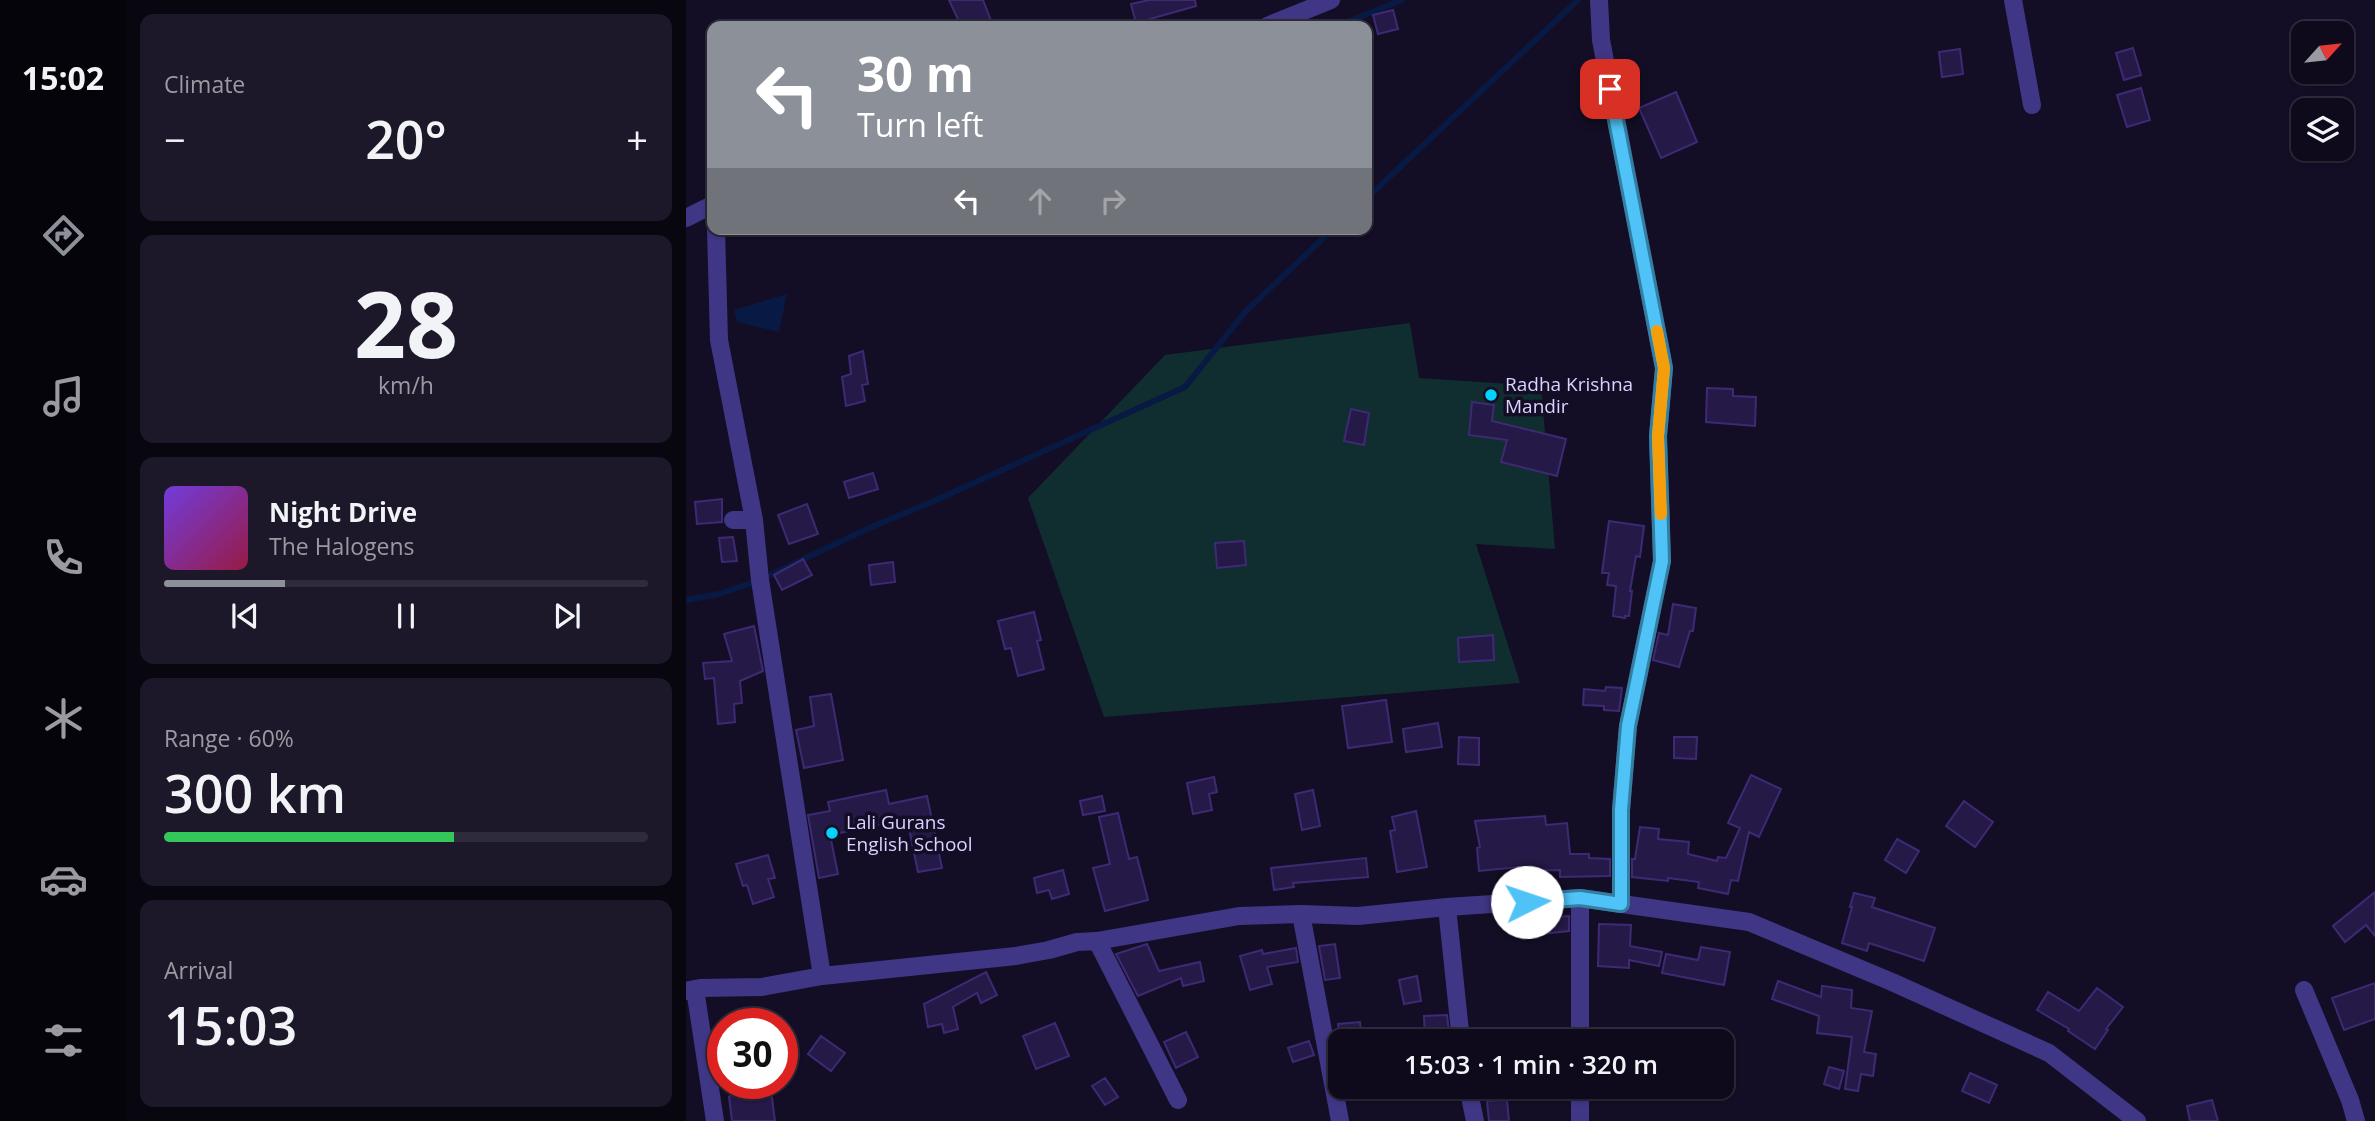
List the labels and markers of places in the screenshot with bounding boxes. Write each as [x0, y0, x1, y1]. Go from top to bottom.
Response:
pin [1580, 59, 1640, 119]
place label: Radha Krishna Mandir [1505, 371, 1633, 419]
marker: Radha Krishna Mandir [1483, 387, 1499, 403]
place label: Lali Gurans English School [846, 809, 973, 857]
marker: Lali Gurans English School [824, 825, 840, 841]

